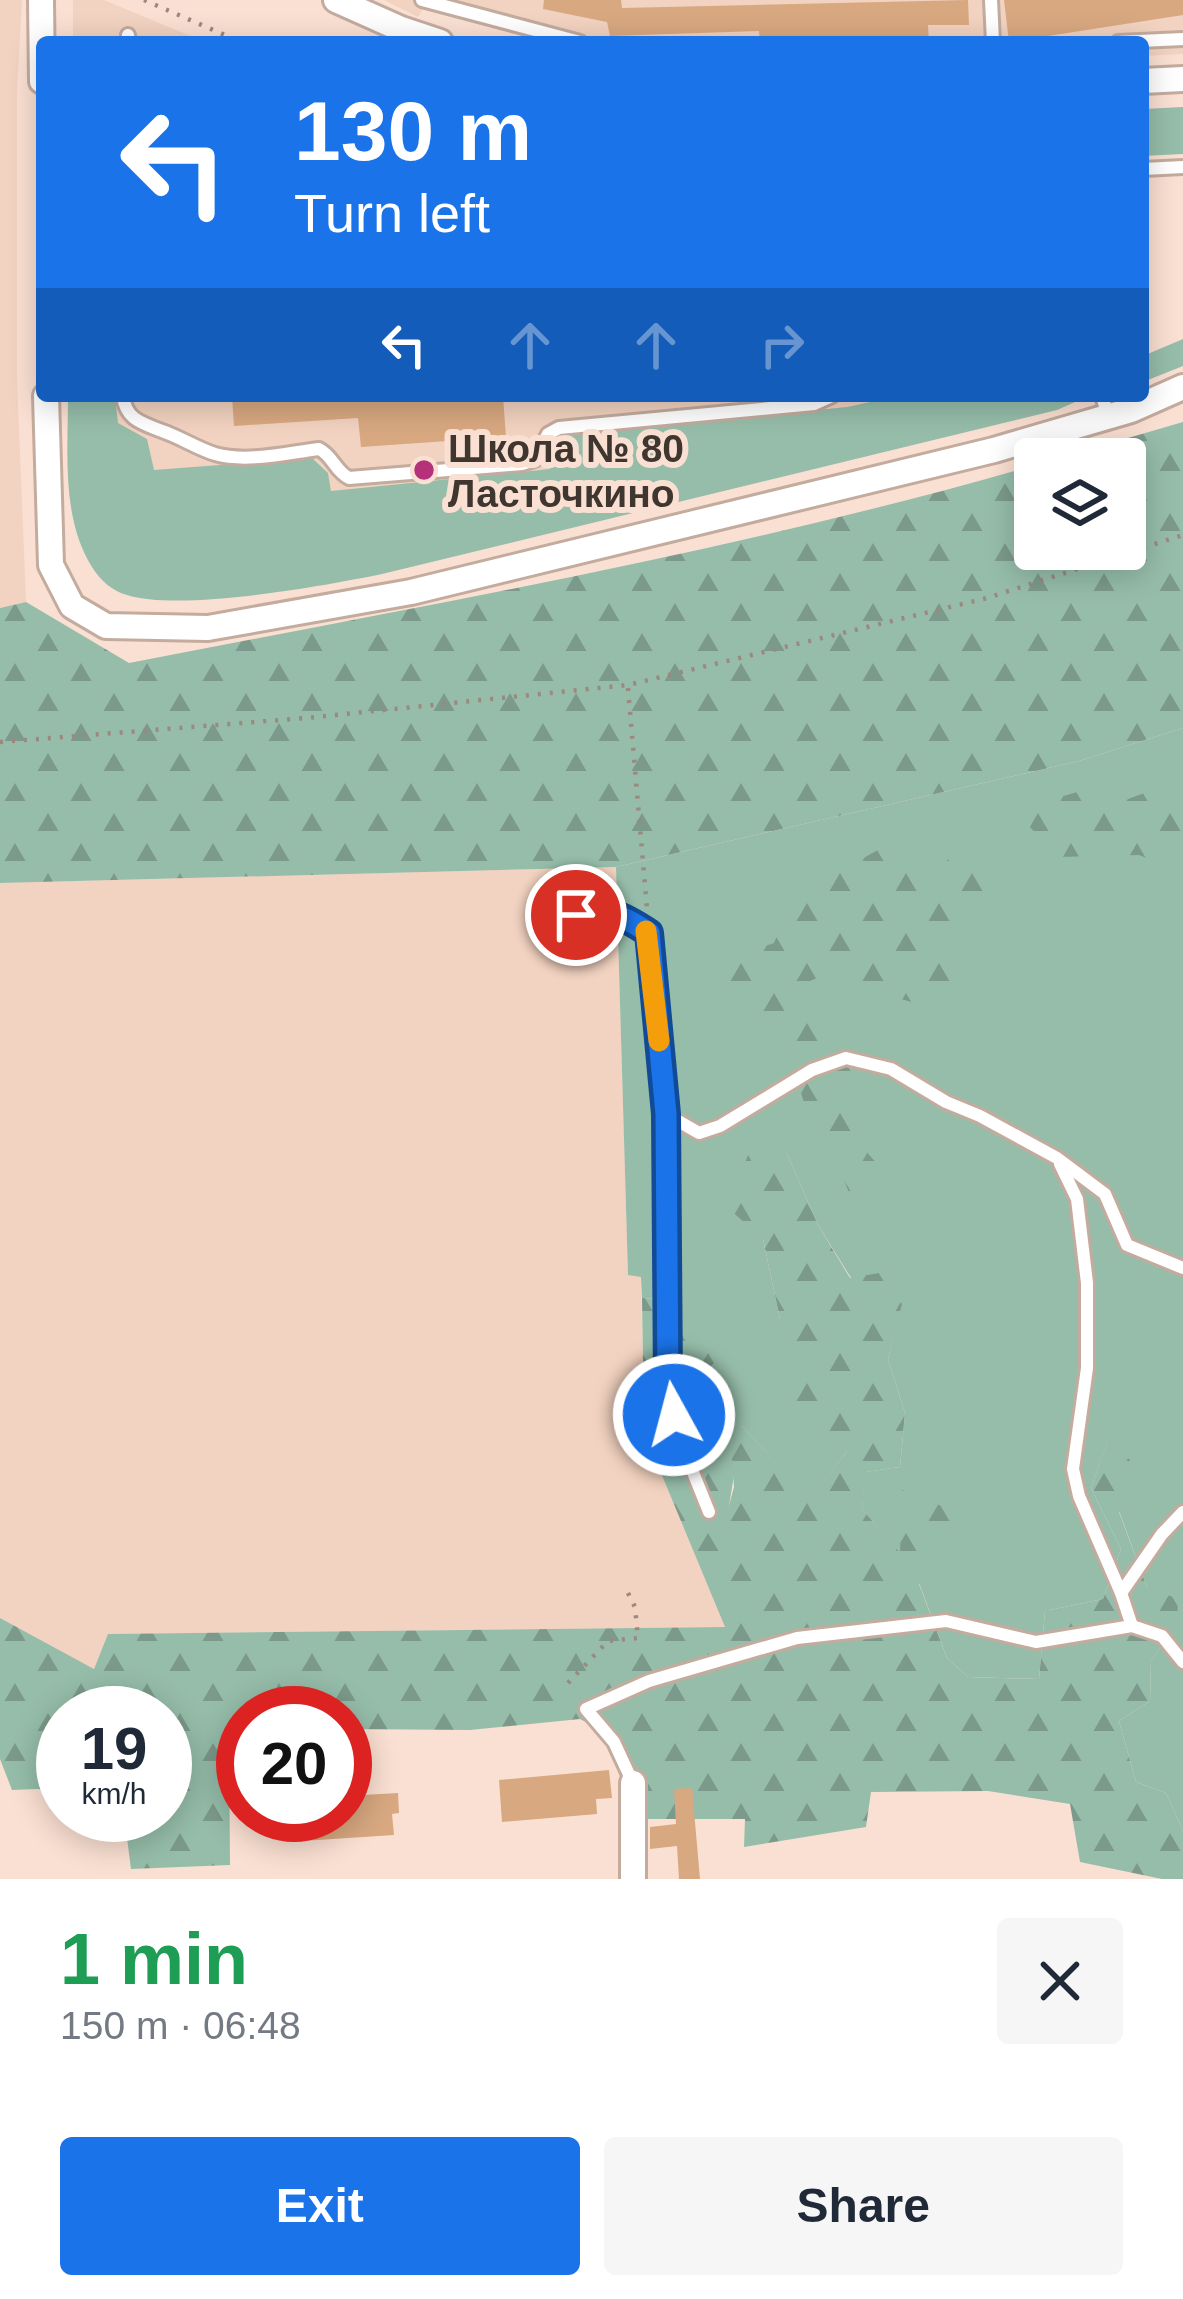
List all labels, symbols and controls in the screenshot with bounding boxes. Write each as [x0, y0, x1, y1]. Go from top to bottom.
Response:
icon: left [96, 84, 252, 240]
text: 130 m [294, 84, 532, 178]
text: Turn left [294, 183, 490, 243]
icon: left [371, 312, 437, 378]
icon: ahead [497, 312, 563, 378]
icon: ahead [623, 312, 689, 378]
icon: right [749, 312, 815, 378]
place label: Школа № 80 Ласточкино [448, 427, 684, 515]
map controls [1014, 438, 1146, 570]
button: layers [1014, 438, 1146, 570]
marker: Школа № 80 Ласточкино [411, 457, 437, 483]
pin [525, 864, 627, 966]
icon: arrive [543, 882, 609, 948]
position arrow [611, 1352, 737, 1478]
speed limit sign: 20 [216, 1686, 372, 1842]
text: 19 [81, 1715, 147, 1782]
text: km/h [81, 1777, 147, 1810]
button: close [997, 1918, 1123, 2044]
text: 1 min [60, 1919, 248, 1999]
text: 150 m · 06:48 [60, 2004, 301, 2047]
button: Exit [60, 2137, 580, 2275]
button: Share [604, 2137, 1123, 2275]

